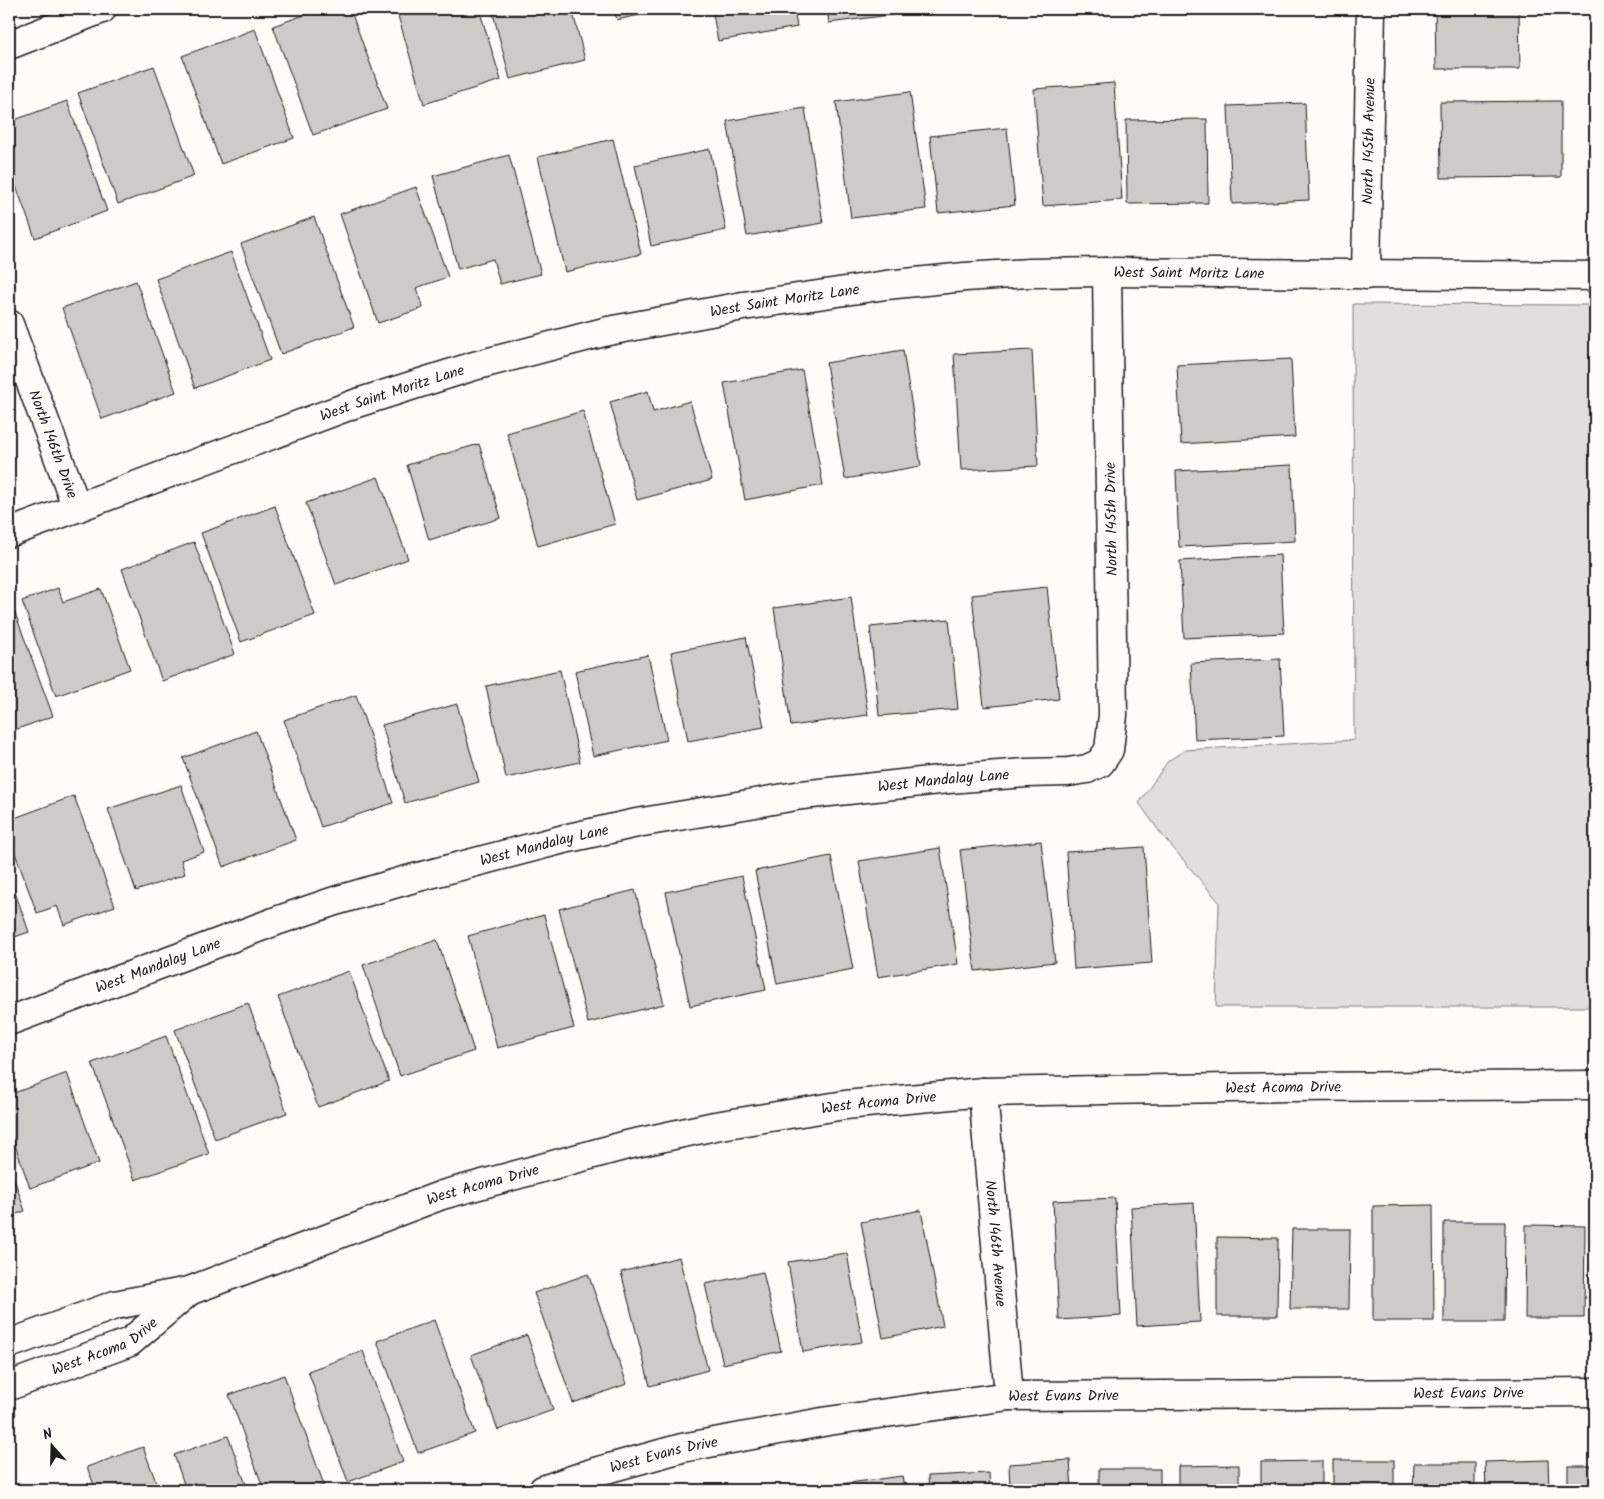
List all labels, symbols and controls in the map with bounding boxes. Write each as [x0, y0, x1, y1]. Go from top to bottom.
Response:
street label: North 145th Avenue [1356, 77, 1383, 205]
street label: West Saint Moritz Lane [1113, 261, 1265, 286]
street label: West Saint Moritz Lane [708, 278, 861, 325]
street label: West Saint Moritz Lane [317, 359, 468, 429]
street label: North 146th Drive [21, 387, 84, 502]
street label: North 145th Drive [1099, 462, 1125, 576]
street label: West Mandalay Lane [877, 763, 1010, 800]
street label: West Mandalay Lane [477, 819, 611, 873]
street label: West Mandalay Lane [92, 932, 224, 1001]
street label: West Acoma Drive [1225, 1076, 1341, 1101]
street label: West Acoma Drive [819, 1085, 938, 1122]
street label: West Acoma Drive [423, 1158, 542, 1213]
street label: North 146th Avenue [978, 1179, 1012, 1308]
street label: West Acoma Drive [49, 1312, 164, 1382]
street label: West Evans Drive [1413, 1381, 1524, 1406]
street label: West Evans Drive [1008, 1384, 1119, 1409]
north arrow [28, 1422, 78, 1472]
text: N [40, 1423, 56, 1447]
street label: West Evans Drive [607, 1431, 720, 1480]

